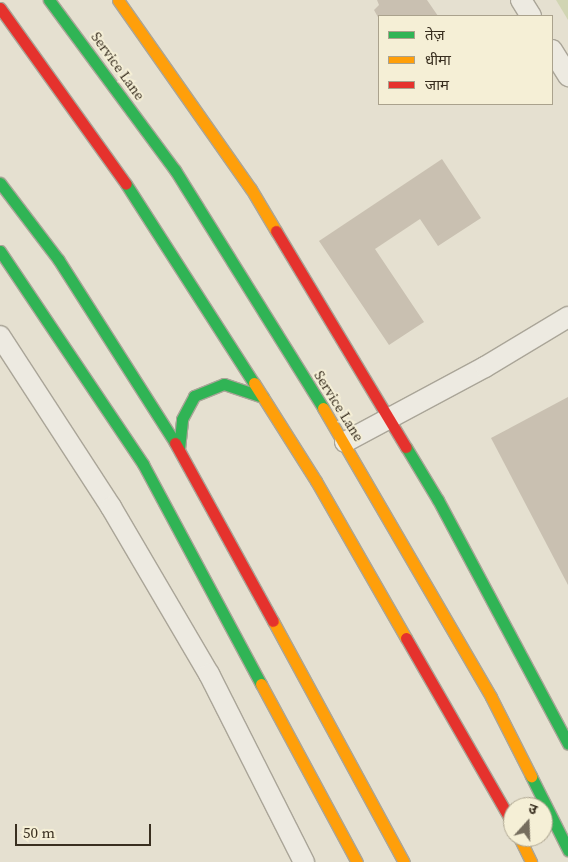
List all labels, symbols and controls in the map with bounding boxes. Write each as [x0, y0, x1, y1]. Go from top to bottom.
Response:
legend [378, 15, 553, 105]
text: तेज़ [425, 24, 445, 45]
street label: Service Lane [88, 29, 148, 103]
text: धीमा [425, 49, 451, 70]
text: जाम [425, 74, 449, 95]
street label: Service Lane [311, 368, 367, 444]
north arrow [503, 797, 553, 847]
text: उ [526, 798, 540, 820]
scale bar [18, 814, 154, 846]
text: 50 m [23, 822, 55, 843]

